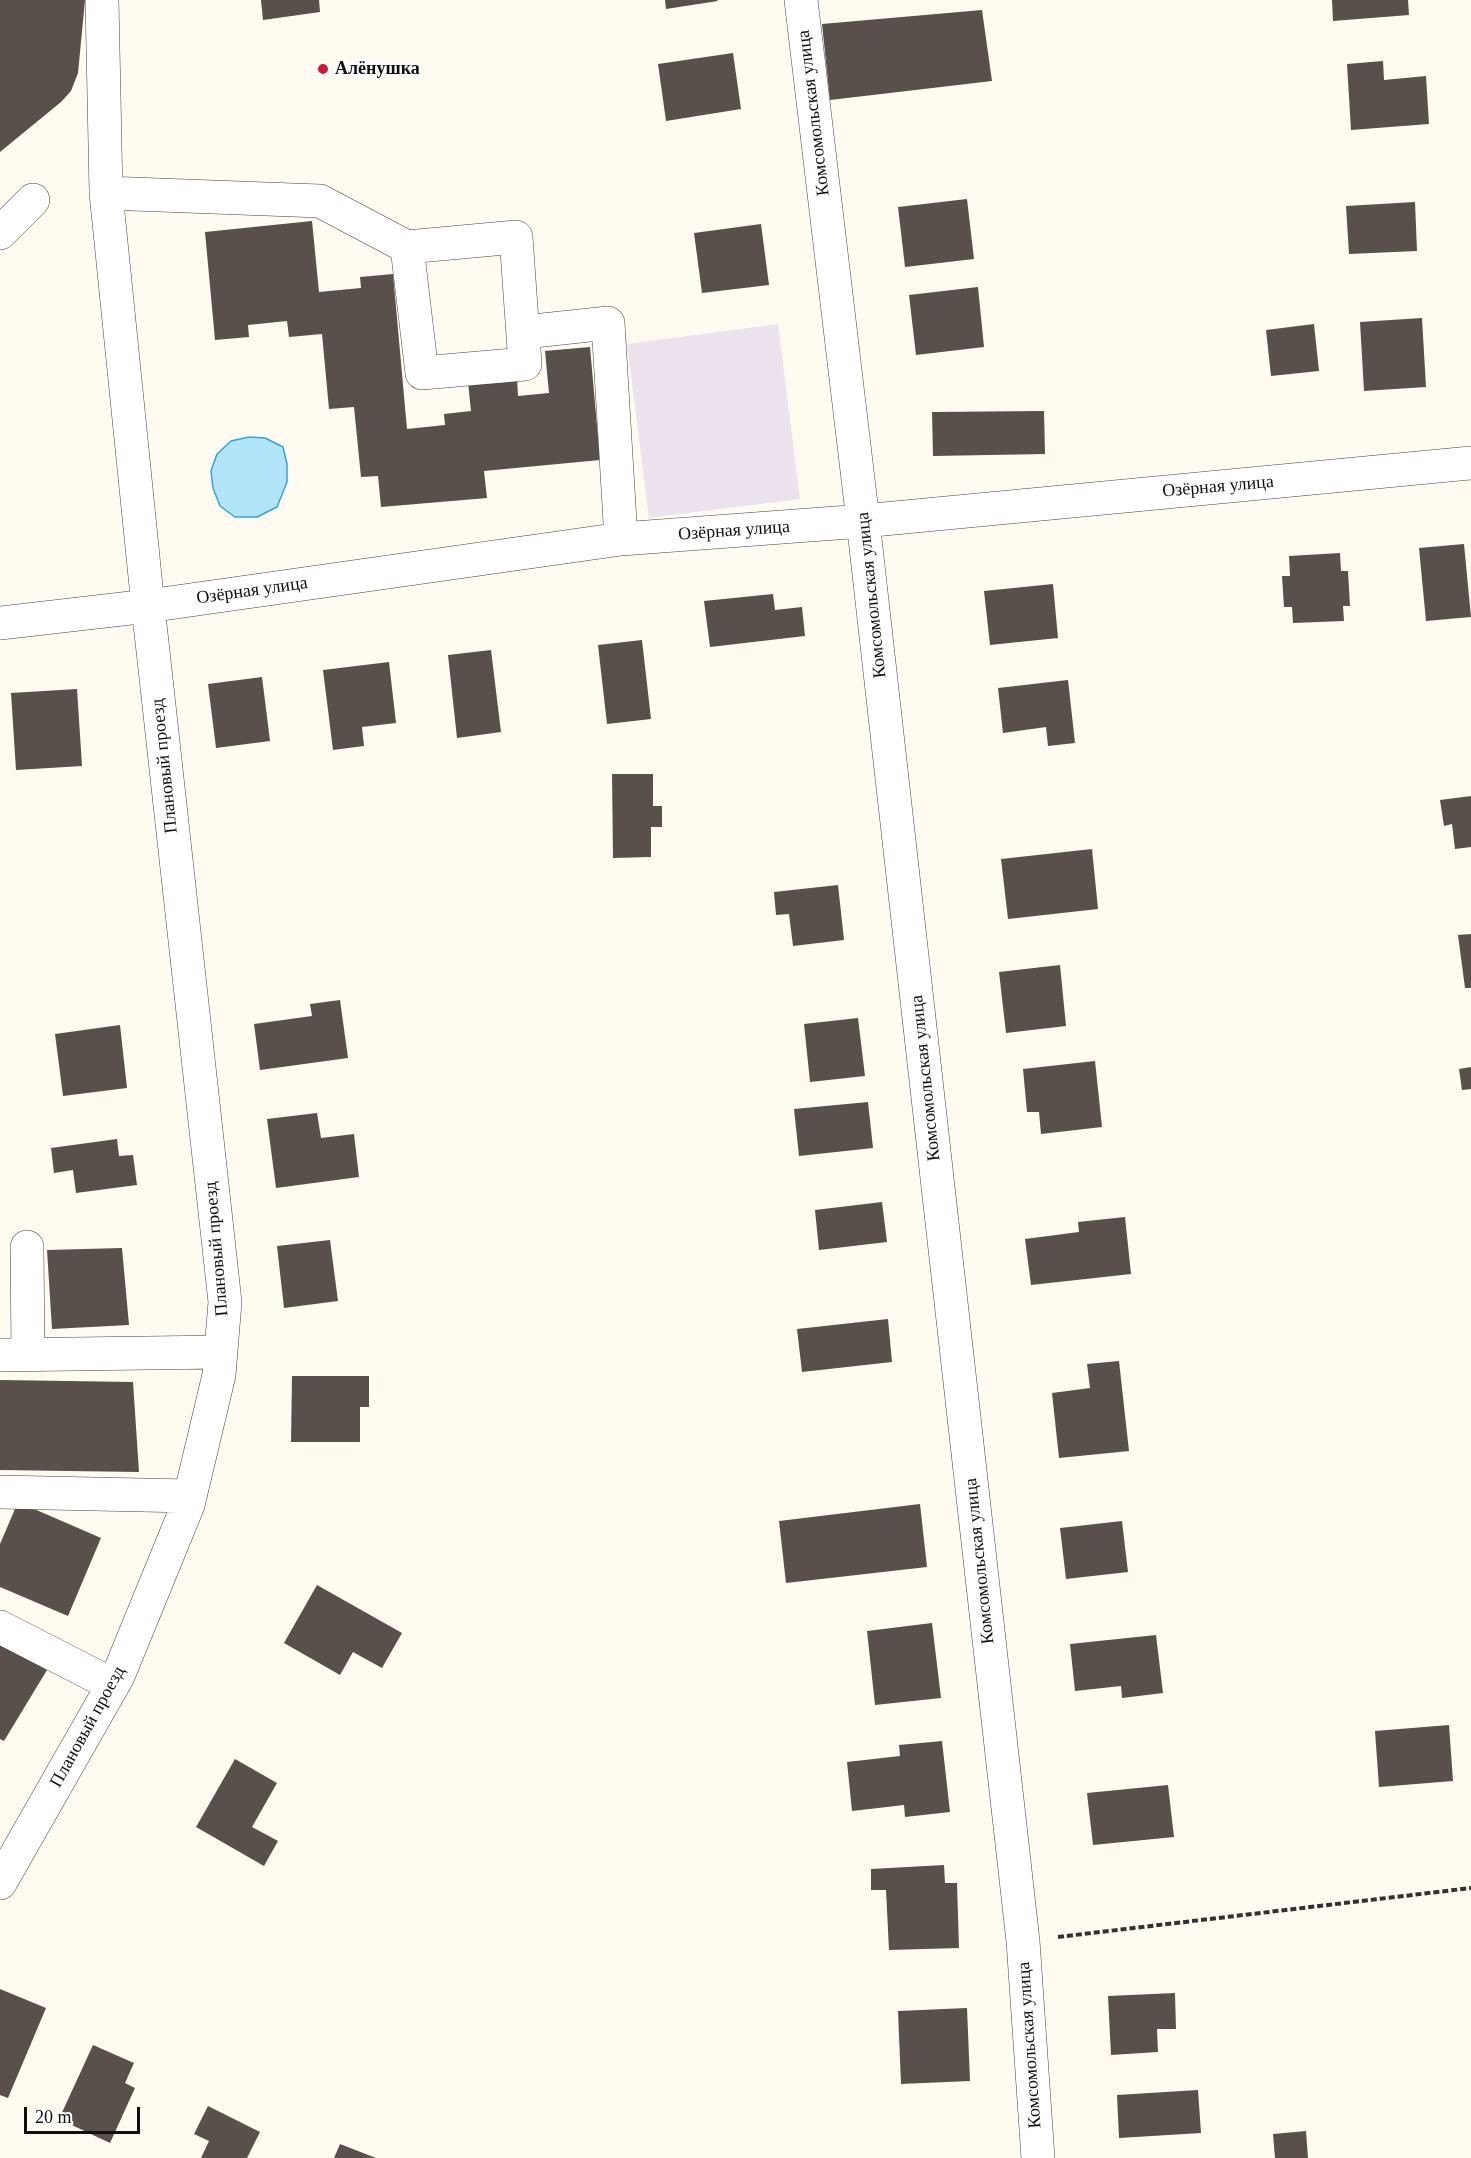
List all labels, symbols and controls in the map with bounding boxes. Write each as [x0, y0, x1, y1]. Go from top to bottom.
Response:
street label: Комсомольская улица [793, 29, 835, 197]
place label: Алёнушка [335, 58, 420, 80]
marker: Алёнушка [316, 62, 330, 76]
street label: Озёрная улица [1161, 471, 1275, 503]
street label: Комсомольская улица [853, 511, 891, 679]
street label: Озёрная улица [677, 516, 791, 546]
street label: Озёрная улица [195, 573, 309, 609]
street label: Плановый проезд [147, 698, 183, 834]
street label: Комсомольская улица [907, 994, 945, 1162]
street label: Плановый проезд [200, 1181, 234, 1317]
street label: Комсомольская улица [961, 1477, 999, 1645]
street label: Плановый проезд [46, 1663, 130, 1791]
street label: Комсомольская улица [1013, 1961, 1047, 2129]
scale bar [27, 2095, 142, 2133]
text: 20 m [35, 2107, 72, 2127]

